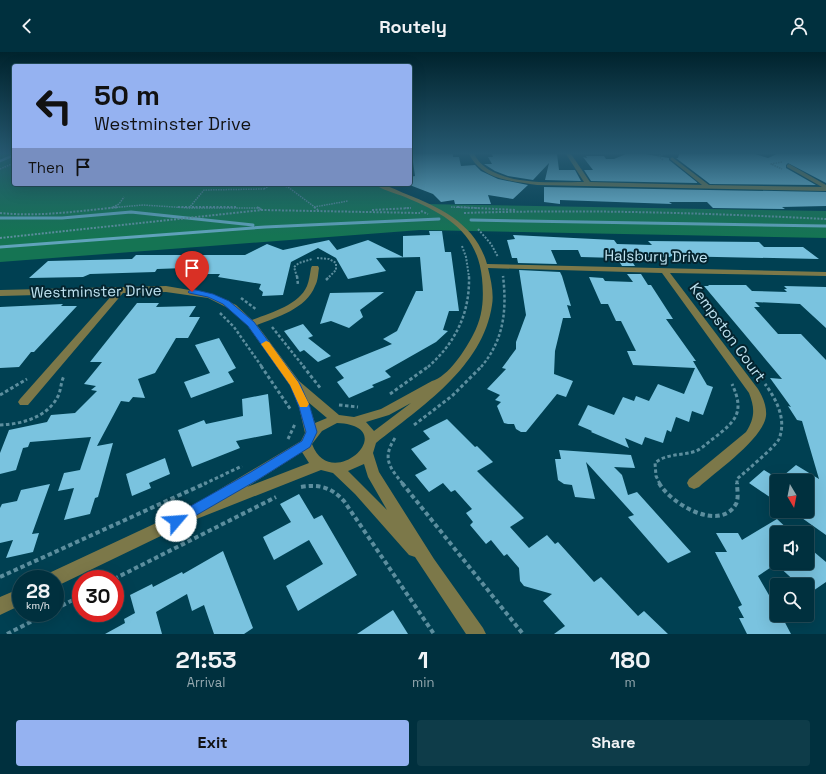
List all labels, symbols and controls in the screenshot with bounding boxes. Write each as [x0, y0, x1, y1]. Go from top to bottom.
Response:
icon: back [16, 15, 38, 37]
text: Routely [379, 15, 447, 38]
icon: person [788, 15, 810, 37]
text: 50 m [94, 77, 160, 113]
icon: left [28, 80, 80, 132]
text: Westminster Drive [94, 112, 251, 135]
icon: arrive [72, 156, 94, 178]
text: Then [28, 158, 64, 177]
street label: Halsbury Drive [604, 246, 708, 266]
pin [175, 251, 209, 292]
icon: arrive [181, 257, 203, 279]
street label: Kempston Court [686, 279, 770, 385]
street label: Westminster Drive [30, 280, 162, 302]
north arrow [770, 474, 814, 518]
map controls [770, 474, 814, 622]
position arrow [155, 500, 197, 542]
button: sound [770, 526, 814, 570]
speed limit sign: 30 [72, 570, 124, 622]
text: 28 [26, 578, 50, 604]
button: search [770, 578, 814, 622]
text: km/h [26, 599, 50, 612]
text: 21:53 [175, 644, 237, 675]
text: 1 [418, 644, 429, 675]
text: 180 [610, 644, 651, 675]
text: Arrival [187, 674, 225, 691]
text: min [412, 674, 434, 691]
text: m [625, 674, 636, 691]
button: Exit [16, 720, 409, 766]
button: Share [417, 720, 810, 766]

